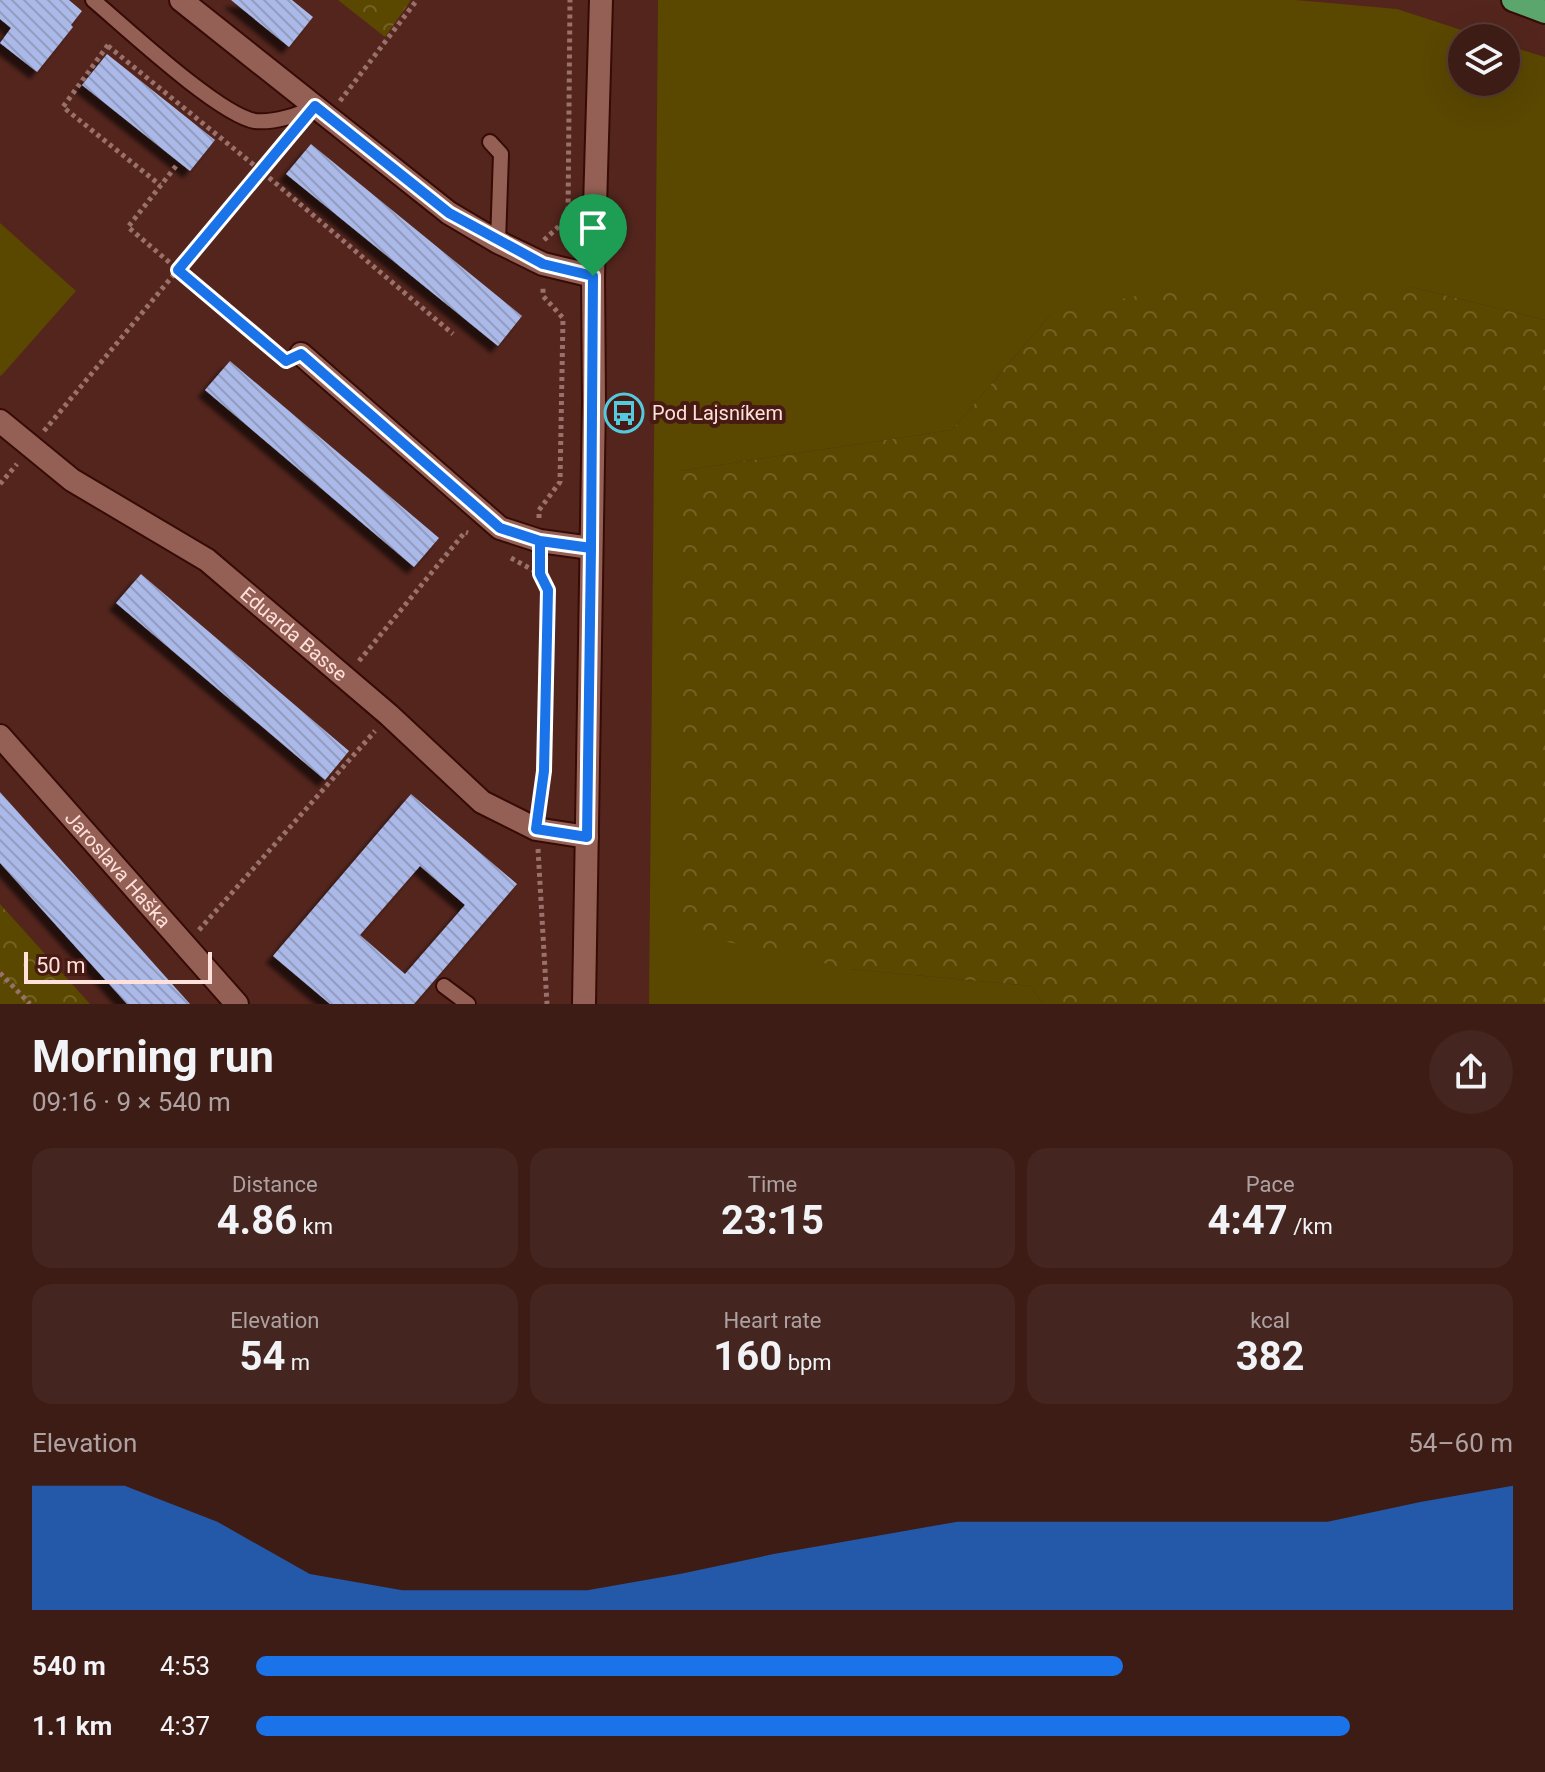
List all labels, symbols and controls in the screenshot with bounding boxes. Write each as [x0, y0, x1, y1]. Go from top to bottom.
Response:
map controls [1448, 24, 1520, 96]
button: layers [1448, 24, 1520, 96]
pin [559, 194, 627, 276]
icon: arrive [571, 206, 615, 250]
bus stop icon: Pod Lajsníkem [603, 392, 645, 434]
place label: Pod Lajsníkem [652, 401, 783, 425]
street label: Eduarda Basse [235, 582, 352, 686]
street label: Jaroslava Haška [60, 806, 176, 933]
scale bar [24, 948, 212, 984]
text: 50 m [36, 953, 85, 978]
button: share [1429, 1030, 1513, 1114]
text: Morning run [32, 1031, 274, 1083]
text: 09:16 · 9 × 540 m [32, 1087, 231, 1117]
text: Distance [232, 1172, 318, 1197]
text: Time [748, 1172, 797, 1197]
text: Pace [1246, 1172, 1295, 1197]
text: 4.86 [217, 1197, 297, 1244]
text: 23:15 [721, 1197, 824, 1244]
text: 4:47 [1208, 1197, 1288, 1244]
text: km [297, 1214, 333, 1239]
text: /km [1288, 1214, 1333, 1239]
text: Elevation [230, 1308, 319, 1333]
text: Heart rate [724, 1308, 821, 1333]
text: kcal [1250, 1308, 1290, 1333]
text: 54 [240, 1333, 285, 1380]
text: 160 [713, 1333, 782, 1380]
text: 382 [1236, 1333, 1305, 1380]
text: m [285, 1350, 310, 1375]
text: bpm [782, 1350, 832, 1375]
text: Elevation [32, 1428, 137, 1458]
text: 54–60 m [1408, 1428, 1513, 1458]
text: 540 m [32, 1651, 106, 1681]
text: 4:53 [160, 1651, 210, 1681]
text: 1.1 km [32, 1711, 112, 1741]
text: 4:37 [160, 1711, 210, 1741]

